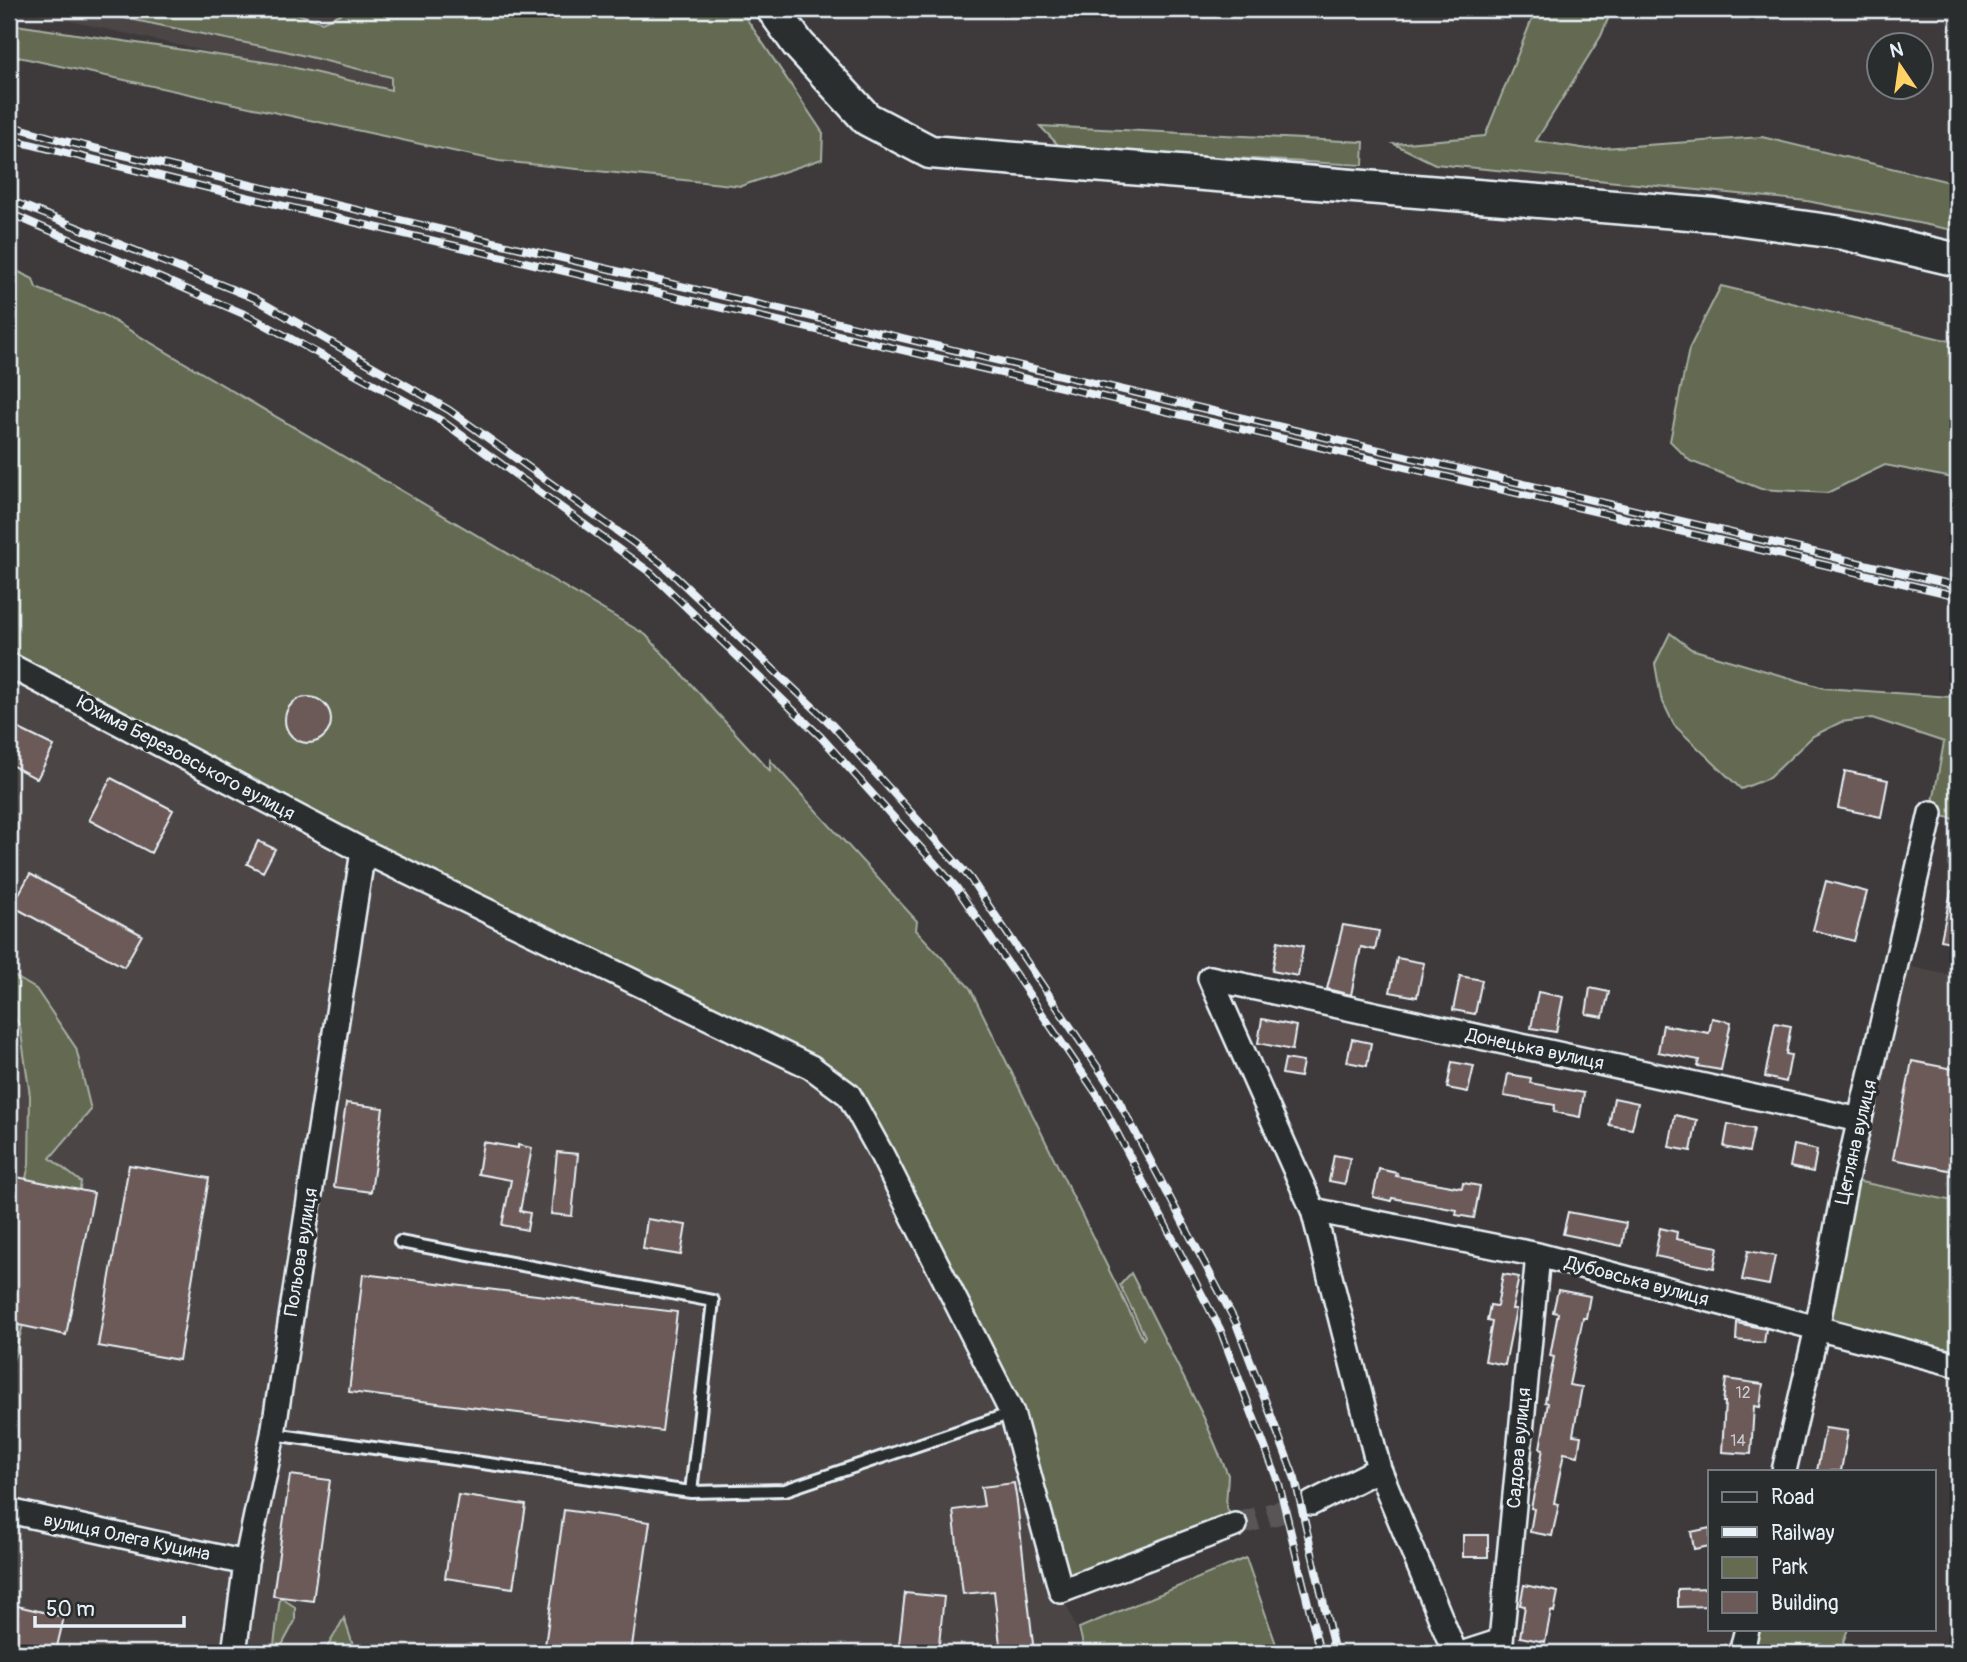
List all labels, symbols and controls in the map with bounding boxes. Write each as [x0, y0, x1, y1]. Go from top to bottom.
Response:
north arrow [1866, 32, 1936, 102]
text: N [1887, 37, 1906, 64]
street label: Юхима Березовського вулиця [73, 690, 299, 826]
street label: Донецька вулиця [1463, 1022, 1606, 1075]
street label: Цегляна вулиця [1830, 1077, 1882, 1207]
street label: Польова вулиця [279, 1186, 323, 1318]
street label: Дубовська вулиця [1562, 1250, 1712, 1312]
house number: 12 [1735, 1383, 1751, 1403]
street label: Садова вулиця [1502, 1387, 1536, 1509]
house number: 14 [1730, 1431, 1746, 1451]
legend [1708, 1470, 1936, 1630]
text: Road [1771, 1484, 1815, 1511]
street label: вулиця Олега Куцина [42, 1508, 213, 1566]
text: Railway [1771, 1520, 1835, 1547]
text: Park [1771, 1554, 1808, 1581]
scale bar [35, 1585, 184, 1629]
text: Building [1771, 1590, 1838, 1617]
text: 50 m [46, 1596, 95, 1623]

